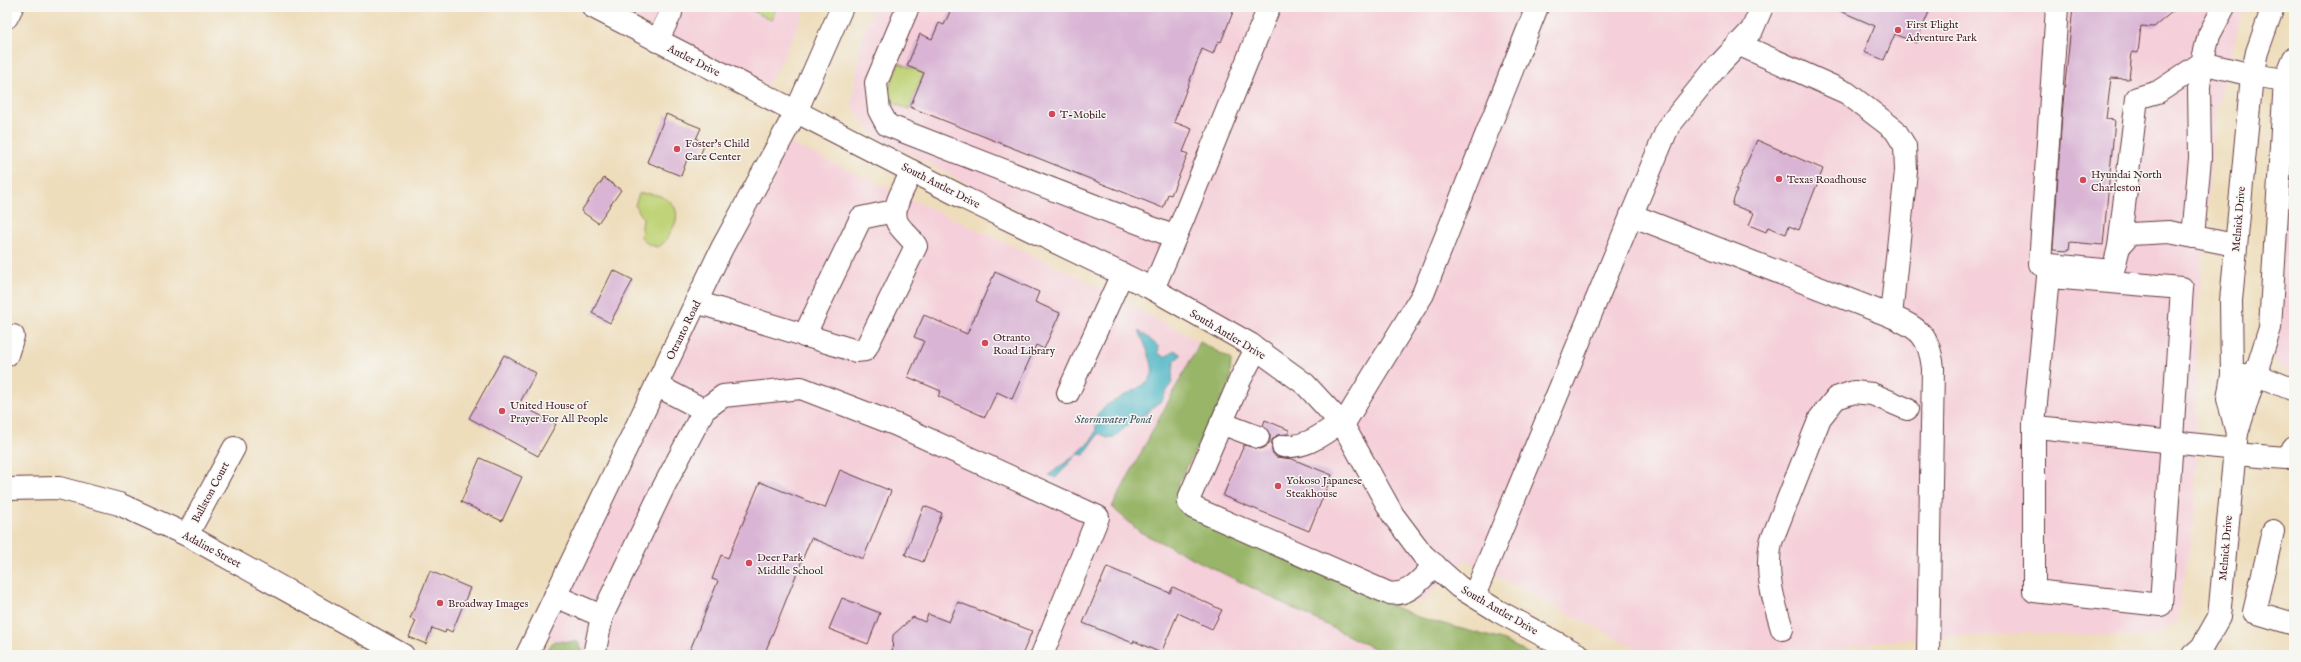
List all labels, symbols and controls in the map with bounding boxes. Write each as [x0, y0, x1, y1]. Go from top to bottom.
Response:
place label: First Flight Adventure Park [1905, 18, 1977, 45]
marker: First Flight Adventure Park [1893, 25, 1903, 35]
street label: Antler Drive [664, 41, 722, 80]
place label: T-Mobile [1060, 108, 1106, 122]
marker: T-Mobile [1047, 109, 1057, 119]
place label: Foster's Child Care Center [685, 137, 749, 164]
marker: Foster's Child Care Center [672, 144, 682, 154]
street label: South Antler Drive [899, 160, 982, 212]
place label: Hyundai North Charleston [2091, 168, 2162, 195]
place label: Texas Roadhouse [1787, 173, 1867, 187]
marker: Texas Roadhouse [1774, 174, 1784, 184]
marker: Hyundai North Charleston [2078, 175, 2088, 185]
street label: Melnick Drive [2229, 186, 2249, 252]
street label: Otranto Road [663, 298, 704, 362]
street label: South Antler Drive [1187, 307, 1268, 363]
place label: Otranto Road Library [993, 331, 1056, 358]
marker: Otranto Road Library [980, 338, 990, 348]
place label: United House of Prayer For All People [510, 399, 608, 426]
marker: United House of Prayer For All People [497, 406, 507, 416]
water label: Stormwater Pond [1074, 412, 1153, 427]
street label: Ballston Court [189, 459, 233, 525]
place label: Yokoso Japanese Steakhouse [1286, 474, 1362, 501]
marker: Yokoso Japanese Steakhouse [1273, 481, 1283, 491]
street label: Melnick Drive [2216, 515, 2236, 581]
street label: Adaline Street [179, 528, 244, 571]
place label: Deer Park Middle School [757, 551, 823, 578]
marker: Deer Park Middle School [744, 558, 754, 568]
street label: South Antler Drive [1459, 583, 1540, 639]
place label: Broadway Images [448, 597, 528, 611]
marker: Broadway Images [435, 598, 445, 608]

